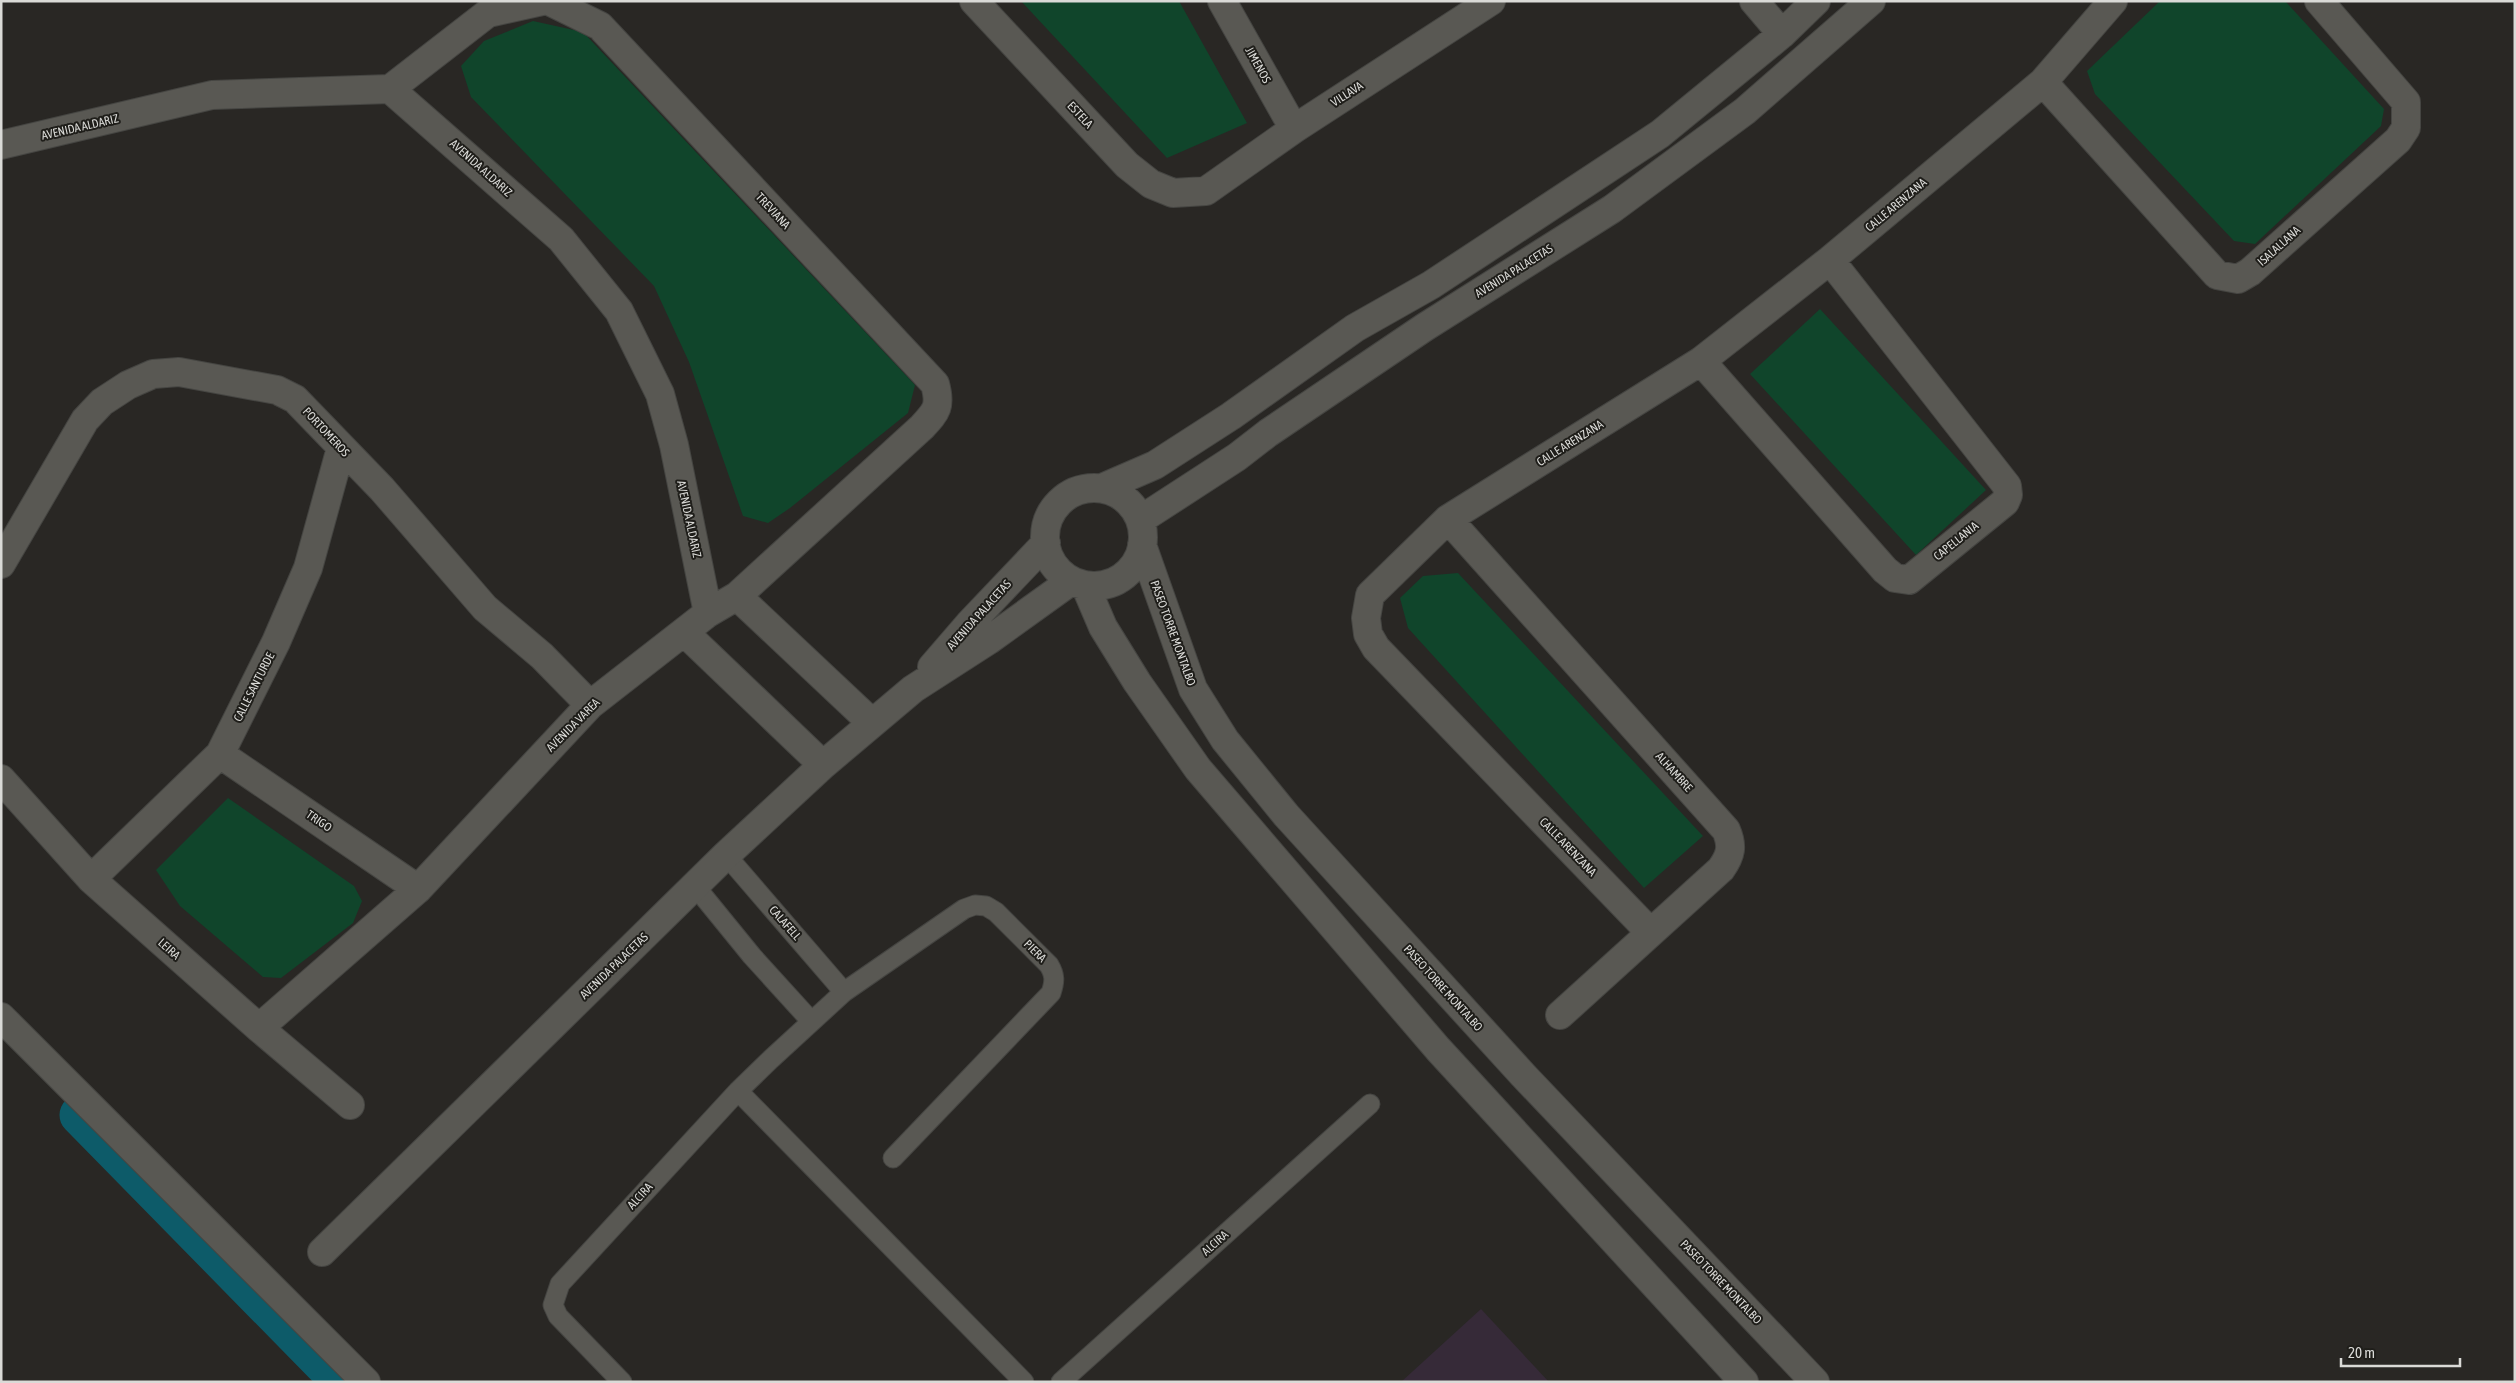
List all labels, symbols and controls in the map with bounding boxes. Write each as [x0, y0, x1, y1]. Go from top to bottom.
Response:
street label: JIMENOS [1242, 44, 1274, 86]
street label: VILLAVA [1328, 78, 1366, 110]
street label: ESTELA [1064, 99, 1096, 131]
street label: AVENIDA ALDARIZ [40, 111, 120, 143]
street label: AVENIDA ALDARIZ [447, 136, 515, 200]
street label: CALLE ARENZANA [1863, 175, 1930, 235]
street label: TREVIANA [753, 190, 793, 232]
street label: ISALALLANA [2255, 223, 2303, 269]
street label: AVENIDA PALACETAS [1473, 241, 1555, 301]
street label: PORTOMEROS [300, 405, 352, 459]
street label: CALLE ARENZANA [1534, 417, 1606, 469]
street label: AVENIDA ALDARIZ [674, 479, 704, 559]
street label: CAPELLANIA [1931, 519, 1981, 563]
street label: AVENIDA PALACETAS [944, 577, 1014, 653]
street label: PASEO TORRE MONTALBO [1147, 578, 1199, 688]
street label: CALLE SANTURDE [231, 650, 277, 724]
street label: AVENIDA VAREA [543, 695, 603, 755]
street label: ALHAMBRE [1653, 749, 1695, 795]
street label: TRIGO [304, 807, 334, 835]
street label: CALLE ARENZANA [1537, 815, 1599, 879]
street label: CALAFELL [766, 903, 804, 943]
street label: AVENIDA PALACETAS [577, 930, 651, 1002]
street label: LEIRA [155, 936, 183, 963]
street label: PIERA [1021, 937, 1049, 965]
street label: PASEO TORRE MONTALBO [1401, 942, 1485, 1034]
street label: ALCIRA [624, 1180, 656, 1212]
street label: ALCIRA [1199, 1227, 1231, 1258]
street label: PASEO TORRE MONTALBO [1677, 1237, 1765, 1327]
scale bar [2341, 1336, 2460, 1368]
text: 20 m [2348, 1344, 2375, 1361]

